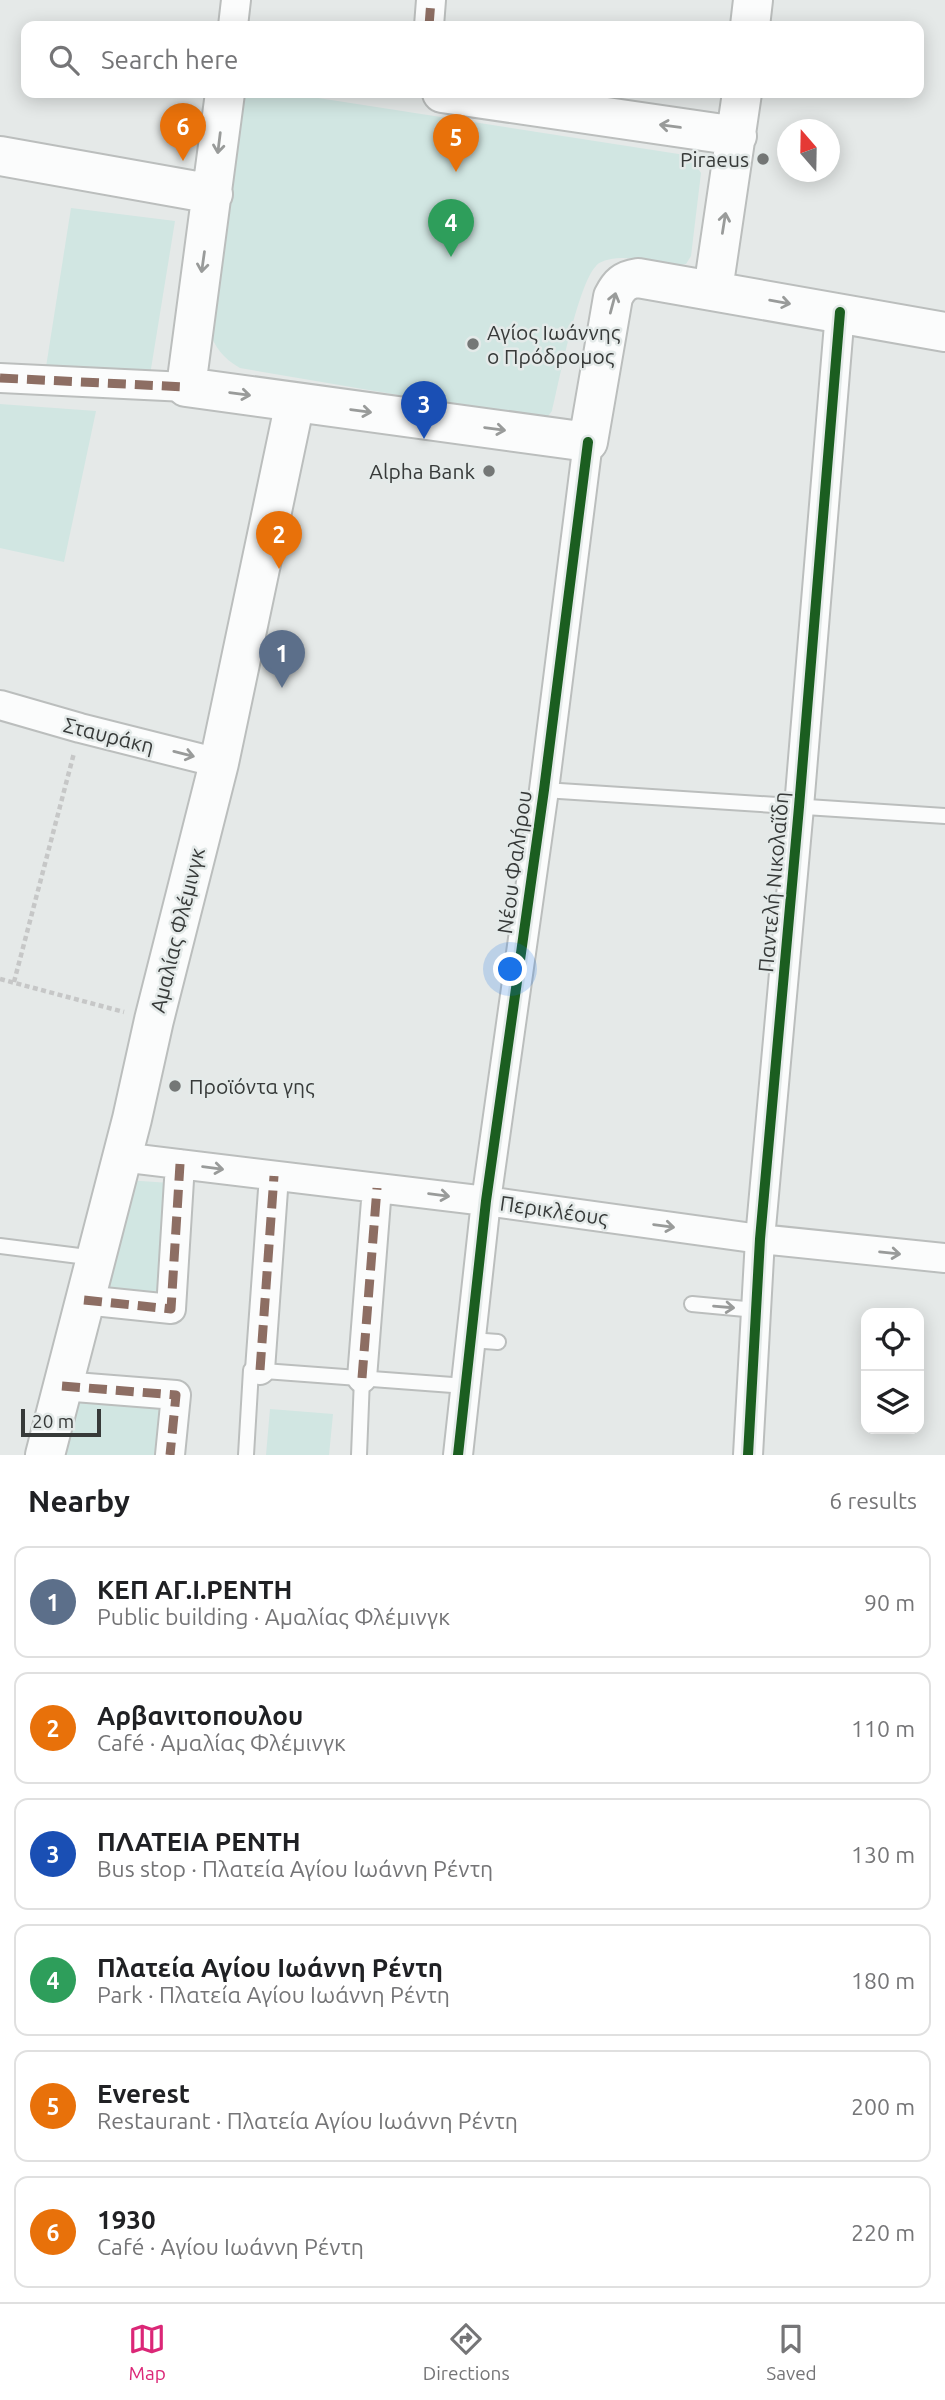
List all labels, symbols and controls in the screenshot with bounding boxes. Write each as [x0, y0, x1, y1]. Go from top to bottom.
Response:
search box [21, 21, 924, 98]
icon: search [45, 41, 83, 79]
text: Search here [101, 45, 238, 74]
pin: 6 [160, 103, 206, 161]
pin: 5 [433, 114, 479, 172]
one-way arrow [659, 119, 682, 132]
north arrow [777, 119, 840, 182]
one-way arrow [212, 132, 225, 154]
place label: Piraeus [680, 147, 749, 171]
marker: Piraeus [755, 151, 771, 167]
pin: 4 [428, 199, 474, 257]
one-way arrow [718, 212, 731, 235]
one-way arrow [196, 250, 209, 272]
one-way arrow [607, 292, 620, 314]
one-way arrow [768, 296, 791, 309]
place label: Αγίος Ιωάννης ο Πρόδρομος [487, 320, 621, 368]
marker: Αγίος Ιωάννης ο Πρόδρομος [465, 336, 481, 352]
pin: 3 [401, 381, 447, 439]
one-way arrow [229, 388, 251, 401]
one-way arrow [349, 404, 372, 417]
one-way arrow [483, 423, 505, 436]
place label: Alpha Bank [369, 459, 475, 483]
marker: Alpha Bank [481, 463, 497, 479]
pin: 2 [256, 511, 302, 569]
pin: 1 [259, 630, 305, 688]
street label: Σταυράκη [61, 712, 157, 758]
one-way arrow [172, 748, 195, 761]
street label: Νέου Φαλήρου [492, 789, 536, 935]
street label: Παντελή Νικολαΐδη [753, 791, 793, 973]
street label: Αμαλίας Φλέμινγκ [145, 845, 209, 1015]
your location [493, 952, 527, 986]
place label: Προϊόντα γης [189, 1074, 315, 1098]
marker: Προϊόντα γης [167, 1078, 183, 1094]
one-way arrow [201, 1162, 224, 1175]
one-way arrow [427, 1189, 450, 1202]
street label: Περικλέους [498, 1191, 610, 1230]
one-way arrow [652, 1219, 675, 1232]
one-way arrow [878, 1246, 901, 1259]
one-way arrow [712, 1301, 735, 1314]
map controls [861, 1308, 924, 1434]
button: locate [861, 1308, 924, 1371]
button: layers [861, 1371, 924, 1434]
scale bar [21, 1406, 102, 1438]
text: 20 m [32, 1410, 74, 1432]
text: Nearby [28, 1484, 130, 1518]
text: 6 results [829, 1488, 917, 1513]
text: ΚΕΠ ΑΓ.Ι.ΡΕΝΤΗ [97, 1575, 292, 1604]
text: 1 [47, 1590, 59, 1615]
text: 90 m [864, 1590, 915, 1615]
text: Public building · Αμαλίας Φλέμινγκ [97, 1604, 450, 1629]
text: Αρβανιτοπουλου [97, 1701, 303, 1730]
text: 2 [47, 1716, 59, 1741]
text: 110 m [851, 1716, 915, 1741]
text: Café · Αμαλίας Φλέμινγκ [97, 1730, 346, 1755]
text: ΠΛΑΤΕΙΑ ΡΕΝΤΗ [97, 1827, 301, 1856]
text: 3 [47, 1842, 59, 1867]
text: 130 m [851, 1842, 915, 1867]
text: Bus stop · Πλατεία Αγίου Ιωάννη Ρέντη [97, 1856, 493, 1881]
text: Πλατεία Αγίου Ιωάννη Ρέντη [97, 1953, 443, 1982]
text: 4 [47, 1968, 59, 1993]
text: 180 m [851, 1968, 915, 1993]
text: Park · Πλατεία Αγίου Ιωάννη Ρέντη [97, 1982, 450, 2007]
text: Everest [97, 2079, 190, 2108]
text: 5 [47, 2094, 59, 2119]
text: 200 m [851, 2094, 915, 2119]
text: Restaurant · Πλατεία Αγίου Ιωάννη Ρέντη [97, 2108, 518, 2133]
text: 1930 [97, 2205, 156, 2234]
text: 6 [47, 2220, 59, 2245]
text: 220 m [851, 2220, 915, 2245]
text: Café · Αγίου Ιωάννη Ρέντη [97, 2234, 364, 2259]
tab: Map [128, 2320, 166, 2384]
tab: Directions [423, 2320, 510, 2384]
tab: Saved [766, 2320, 817, 2384]

